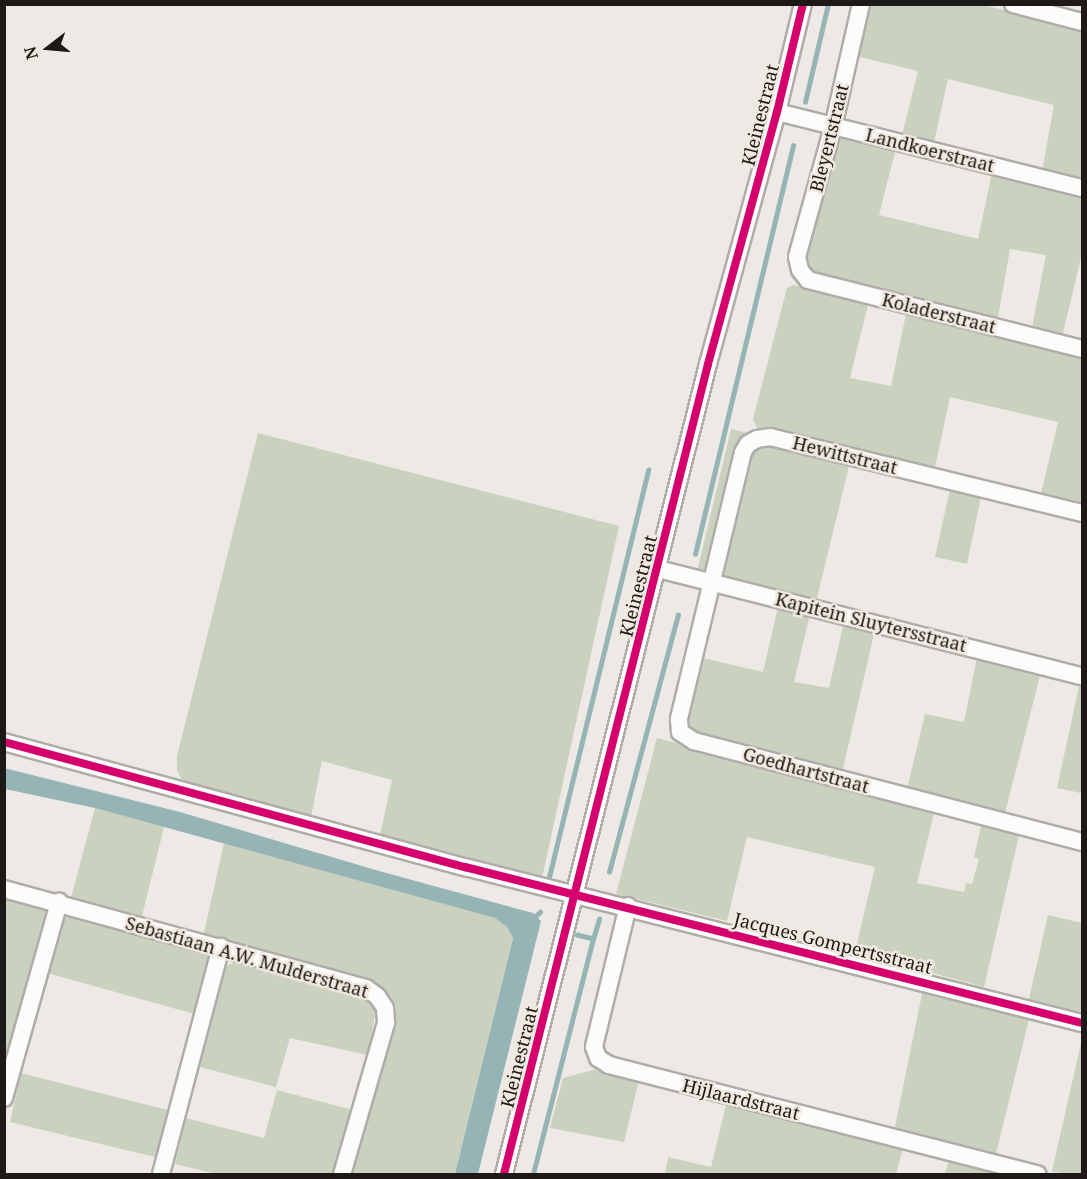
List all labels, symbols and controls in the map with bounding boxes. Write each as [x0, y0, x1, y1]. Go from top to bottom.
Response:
north arrow [18, 18, 78, 78]
text: N [18, 44, 43, 62]
street label: Kleinestraat [737, 62, 783, 168]
street label: Bleyertstraat [805, 82, 853, 194]
street label: Landkoerstraat [863, 124, 997, 176]
street label: Koladerstraat [880, 288, 998, 338]
street label: Hewittstraat [790, 432, 900, 478]
street label: Kleinestraat [615, 533, 661, 639]
street label: Kapitein Sluytersstraat [773, 588, 969, 656]
street label: Goedhartstraat [741, 743, 871, 797]
street label: Jacques Gompertsstraat [732, 908, 934, 978]
street label: Sebastiaan A.W. Mulderstraat [123, 912, 371, 1002]
street label: Kleinestraat [496, 1004, 542, 1110]
street label: Hijlaardstraat [680, 1074, 802, 1124]

